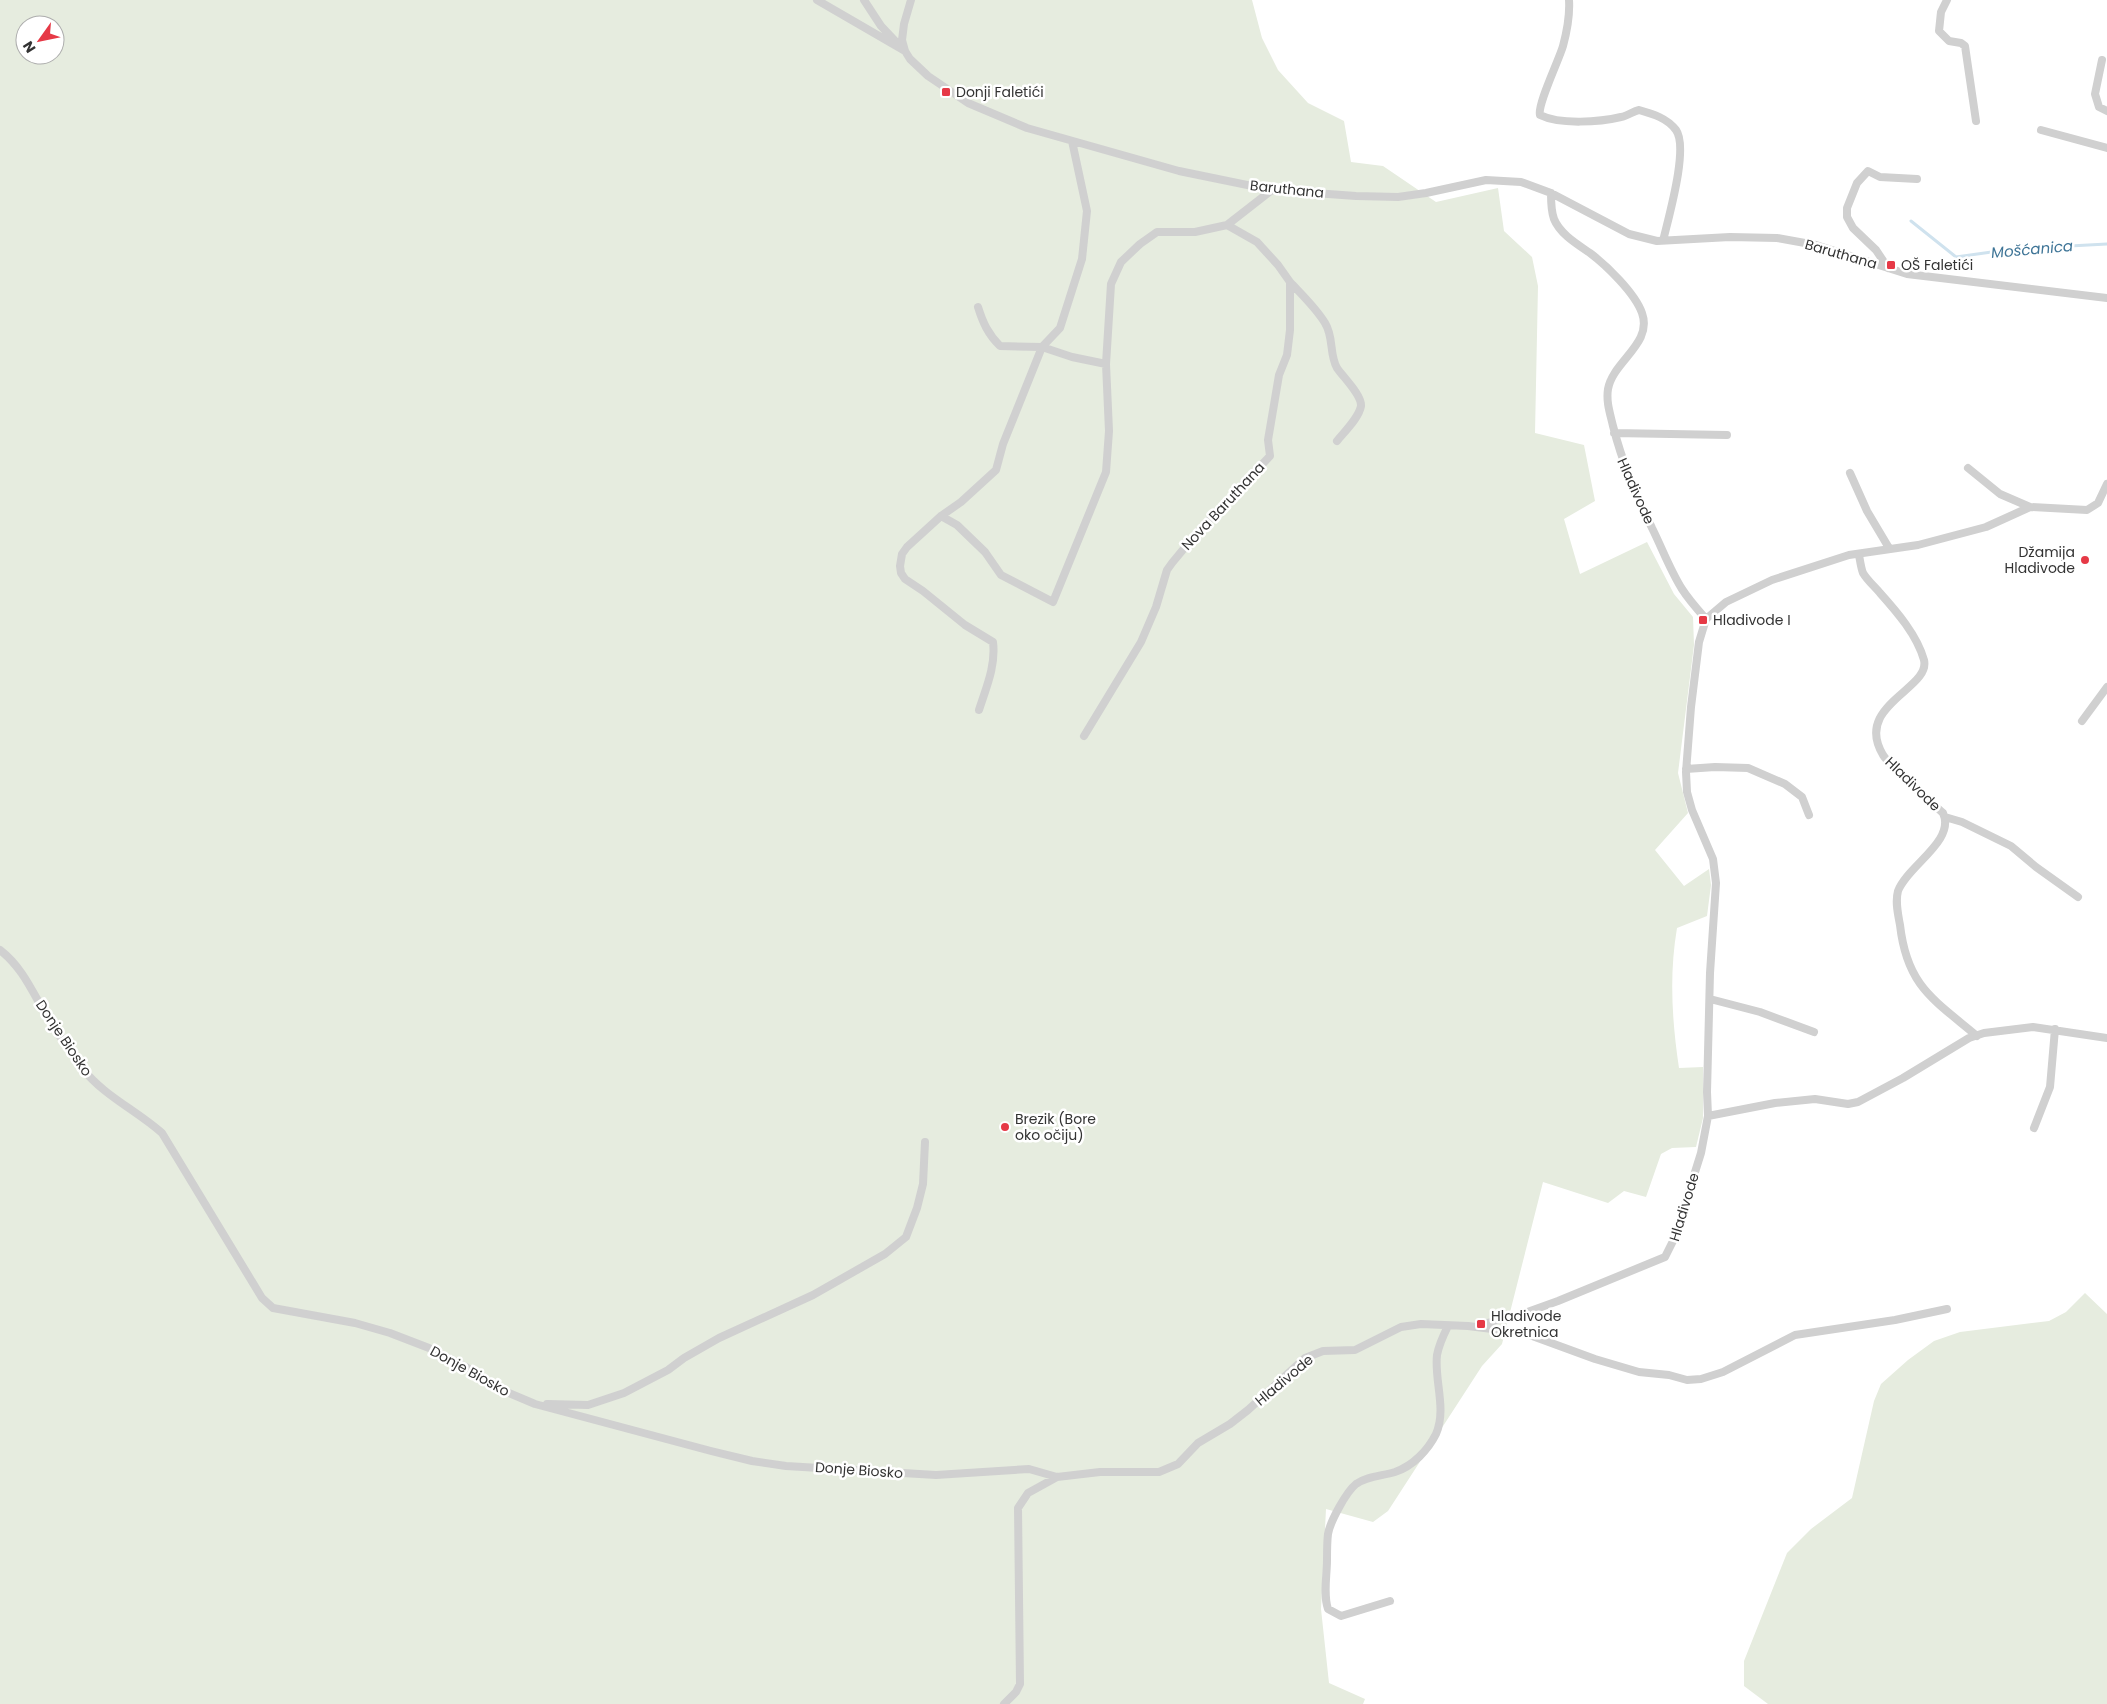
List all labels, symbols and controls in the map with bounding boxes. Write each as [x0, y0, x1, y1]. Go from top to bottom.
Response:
north arrow [15, 15, 65, 65]
text: N [18, 37, 40, 57]
place label: Donji Faletići [956, 82, 1044, 102]
marker: Donji Faletići [940, 86, 952, 98]
street label: Baruthana [1249, 175, 1325, 203]
street label: Baruthana [1803, 234, 1879, 274]
water label: Mošćanica [1990, 235, 2074, 263]
place label: OŠ Faletići [1901, 255, 1973, 275]
marker: OŠ Faletići [1885, 259, 1897, 271]
street label: Hladivode [1613, 455, 1660, 528]
street label: Nova Baruthana [1177, 457, 1269, 555]
place label: Džamija Hladivode [2005, 542, 2075, 578]
marker: Džamija Hladivode [2079, 554, 2091, 566]
place label: Hladivode I [1713, 610, 1791, 630]
marker: Hladivode I [1697, 614, 1709, 626]
street label: Hladivode [1881, 752, 1946, 816]
street label: Donje Biosko [31, 996, 97, 1080]
place label: Brezik (Bore oko očiju) [1015, 1109, 1096, 1145]
marker: Brezik (Bore oko očiju) [999, 1121, 1011, 1133]
street label: Hladivode [1664, 1170, 1704, 1244]
place label: Hladivode Okretnica [1491, 1306, 1562, 1342]
marker: Hladivode Okretnica [1475, 1318, 1487, 1330]
street label: Donje Biosko [427, 1341, 513, 1401]
street label: Hladivode [1251, 1349, 1318, 1410]
street label: Donje Biosko [814, 1457, 904, 1483]

